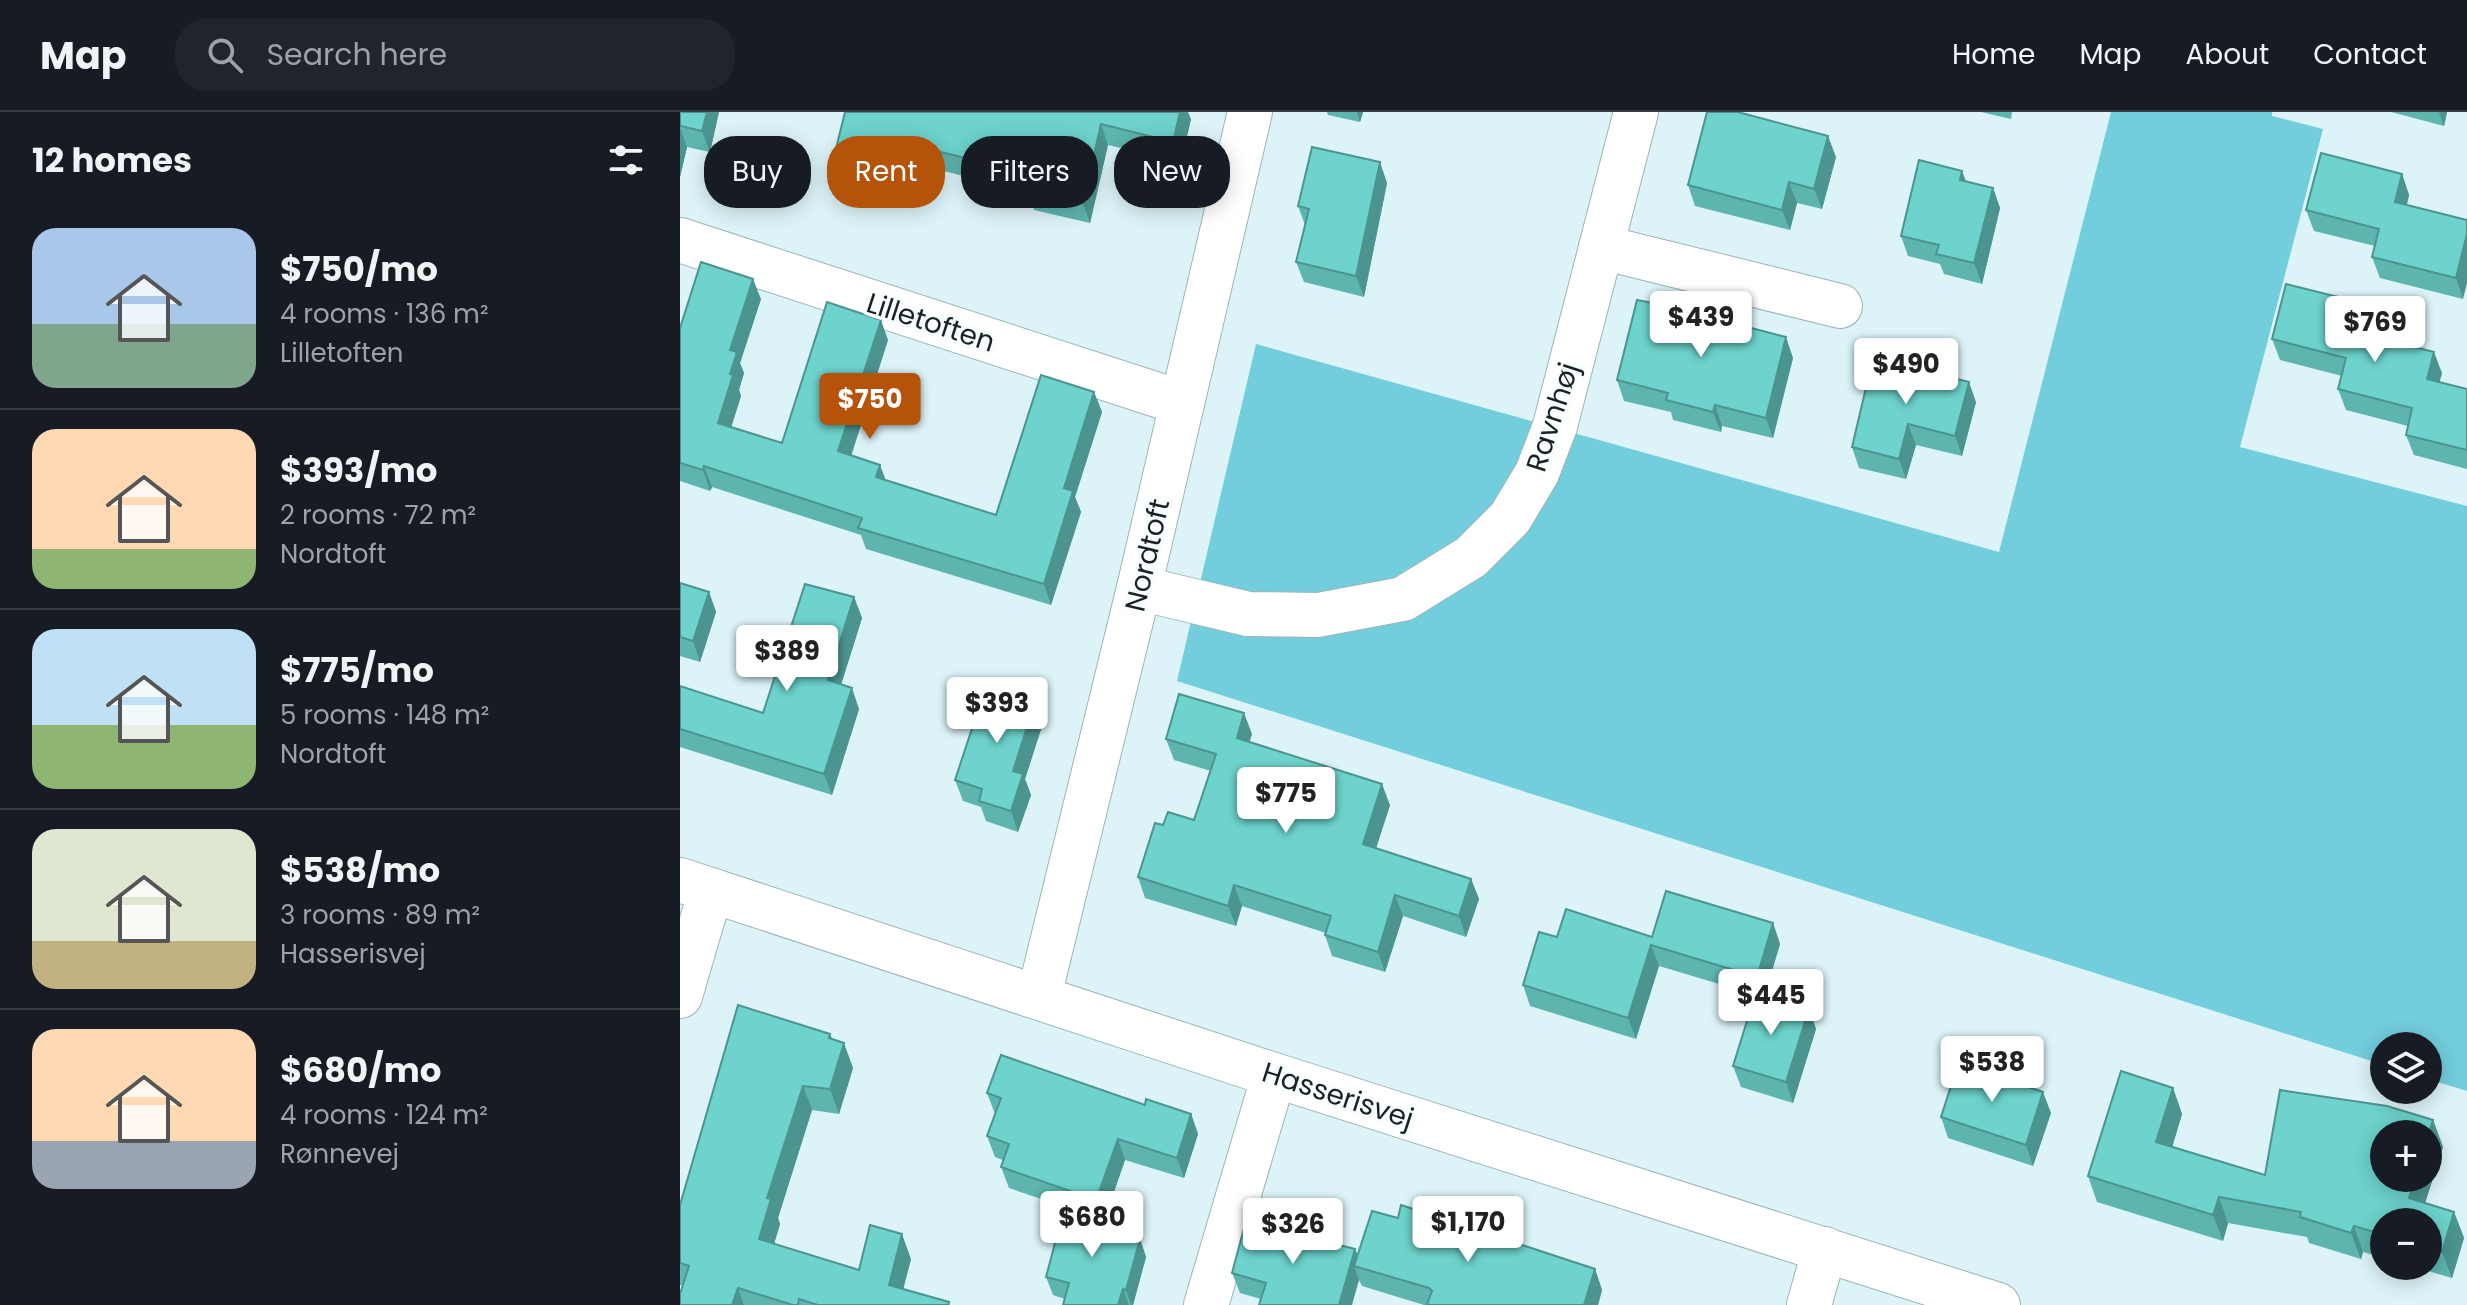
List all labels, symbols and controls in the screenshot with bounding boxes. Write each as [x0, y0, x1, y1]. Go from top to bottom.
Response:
search box [175, 19, 735, 91]
text: Map [40, 29, 127, 82]
icon: search [203, 33, 247, 77]
text: Search here [267, 33, 447, 76]
text: Home [1952, 35, 2035, 74]
text: Map [2079, 35, 2141, 74]
text: About [2185, 35, 2269, 74]
text: Contact [2313, 35, 2427, 74]
text: 12 homes [32, 136, 192, 184]
chip: Buy [704, 136, 811, 208]
chip: Rent [827, 136, 945, 208]
chip: Filters [961, 136, 1098, 208]
chip: New [1114, 136, 1230, 208]
icon: filters [604, 138, 648, 182]
text: $750/mo [280, 245, 438, 293]
icon: home [96, 260, 192, 356]
street label: Lilletoften [862, 283, 1000, 362]
pin: $439 [1654, 291, 1748, 359]
text: 4 rooms · 136 m² [280, 296, 488, 332]
pin: $769 [2328, 296, 2422, 364]
text: $439 [1668, 299, 1734, 335]
text: $769 [2343, 304, 2407, 340]
text: Lilletoften [280, 335, 403, 371]
pin: $490 [1859, 338, 1953, 406]
text: $490 [1872, 346, 1940, 382]
street label: Ravnhøj [1517, 358, 1588, 477]
pin: $750 [823, 373, 917, 441]
text: $750 [838, 381, 902, 417]
text: $393/mo [280, 446, 438, 494]
icon: home [96, 461, 192, 557]
street label: Nordtoft [1116, 495, 1179, 615]
text: 2 rooms · 72 m² [280, 497, 476, 533]
text: Nordtoft [280, 536, 386, 572]
pin: $389 [740, 625, 834, 693]
text: $389 [754, 633, 820, 669]
text: $775/mo [280, 646, 434, 694]
icon: home [96, 661, 192, 757]
pin: $393 [950, 677, 1044, 745]
text: $393 [965, 685, 1029, 721]
text: 5 rooms · 148 m² [280, 697, 489, 733]
text: Nordtoft [280, 736, 386, 772]
pin: $775 [1239, 767, 1333, 835]
text: $775 [1255, 775, 1317, 811]
text: $538/mo [280, 846, 440, 894]
icon: home [96, 861, 192, 957]
text: 3 rooms · 89 m² [280, 897, 480, 933]
text: Hasserisvej [280, 936, 426, 972]
pin: $445 [1724, 969, 1818, 1037]
text: $445 [1736, 977, 1806, 1013]
map controls [2370, 1032, 2442, 1280]
button: layers [2370, 1032, 2442, 1104]
pin: $538 [1945, 1036, 2039, 1104]
text: $538 [1959, 1044, 2025, 1080]
text: $680/mo [280, 1046, 441, 1094]
street label: Hasserisvej [1257, 1053, 1418, 1138]
icon: home [96, 1061, 192, 1157]
text: 4 rooms · 124 m² [280, 1097, 488, 1133]
button: + [2370, 1120, 2442, 1192]
text: Rønnevej [280, 1136, 399, 1172]
pin: $680 [1045, 1191, 1139, 1259]
pin: $1,170 [1403, 1196, 1533, 1264]
pin: $326 [1246, 1198, 1340, 1266]
text: $680 [1058, 1199, 1126, 1235]
text: $1,170 [1431, 1204, 1505, 1240]
text: $326 [1261, 1206, 1325, 1242]
button: − [2370, 1208, 2442, 1280]

